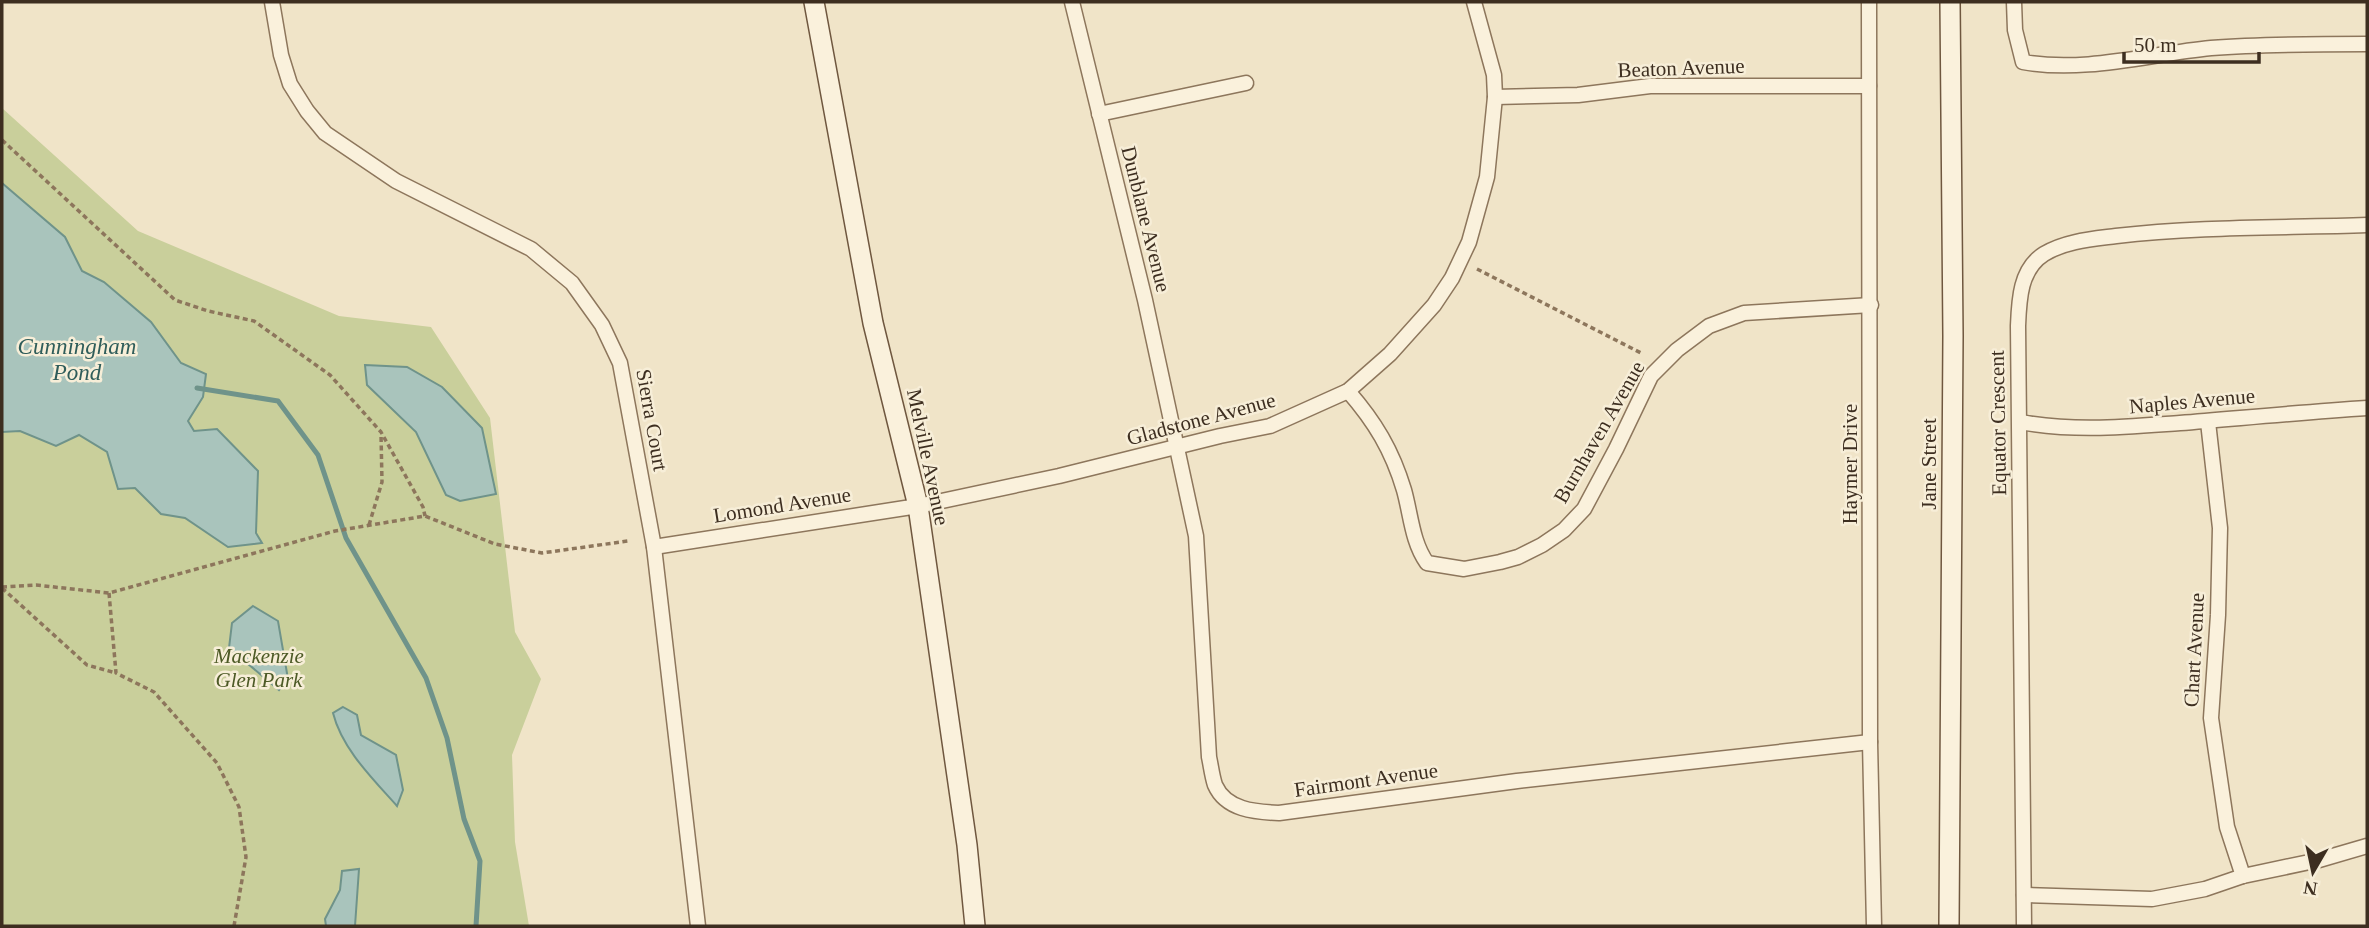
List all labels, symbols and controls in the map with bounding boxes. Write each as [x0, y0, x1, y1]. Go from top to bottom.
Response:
scale bar [2124, 21, 2259, 65]
text: 50 m [2134, 33, 2177, 57]
street label: Beaton Avenue [1617, 54, 1745, 82]
street label: Dunblane Avenue [1116, 144, 1176, 294]
water label: Cunningham Pond [18, 334, 136, 385]
street label: Equator Crescent [1985, 350, 2011, 496]
street label: Burnhaven Avenue [1549, 357, 1649, 507]
street label: Sierra Court [631, 367, 673, 473]
street label: Naples Avenue [2128, 384, 2256, 418]
street label: Melville Avenue [902, 387, 954, 527]
street label: Gladstone Avenue [1124, 388, 1278, 450]
street label: Haymer Drive [1838, 404, 1862, 524]
street label: Jane Street [1917, 418, 1941, 510]
street label: Lomond Avenue [711, 482, 853, 528]
street label: Chart Avenue [2179, 592, 2209, 708]
park label: Mackenzie Glen Park [213, 644, 304, 692]
street label: Fairmont Avenue [1293, 758, 1439, 802]
north arrow [2278, 837, 2348, 907]
text: N [2302, 877, 2319, 900]

